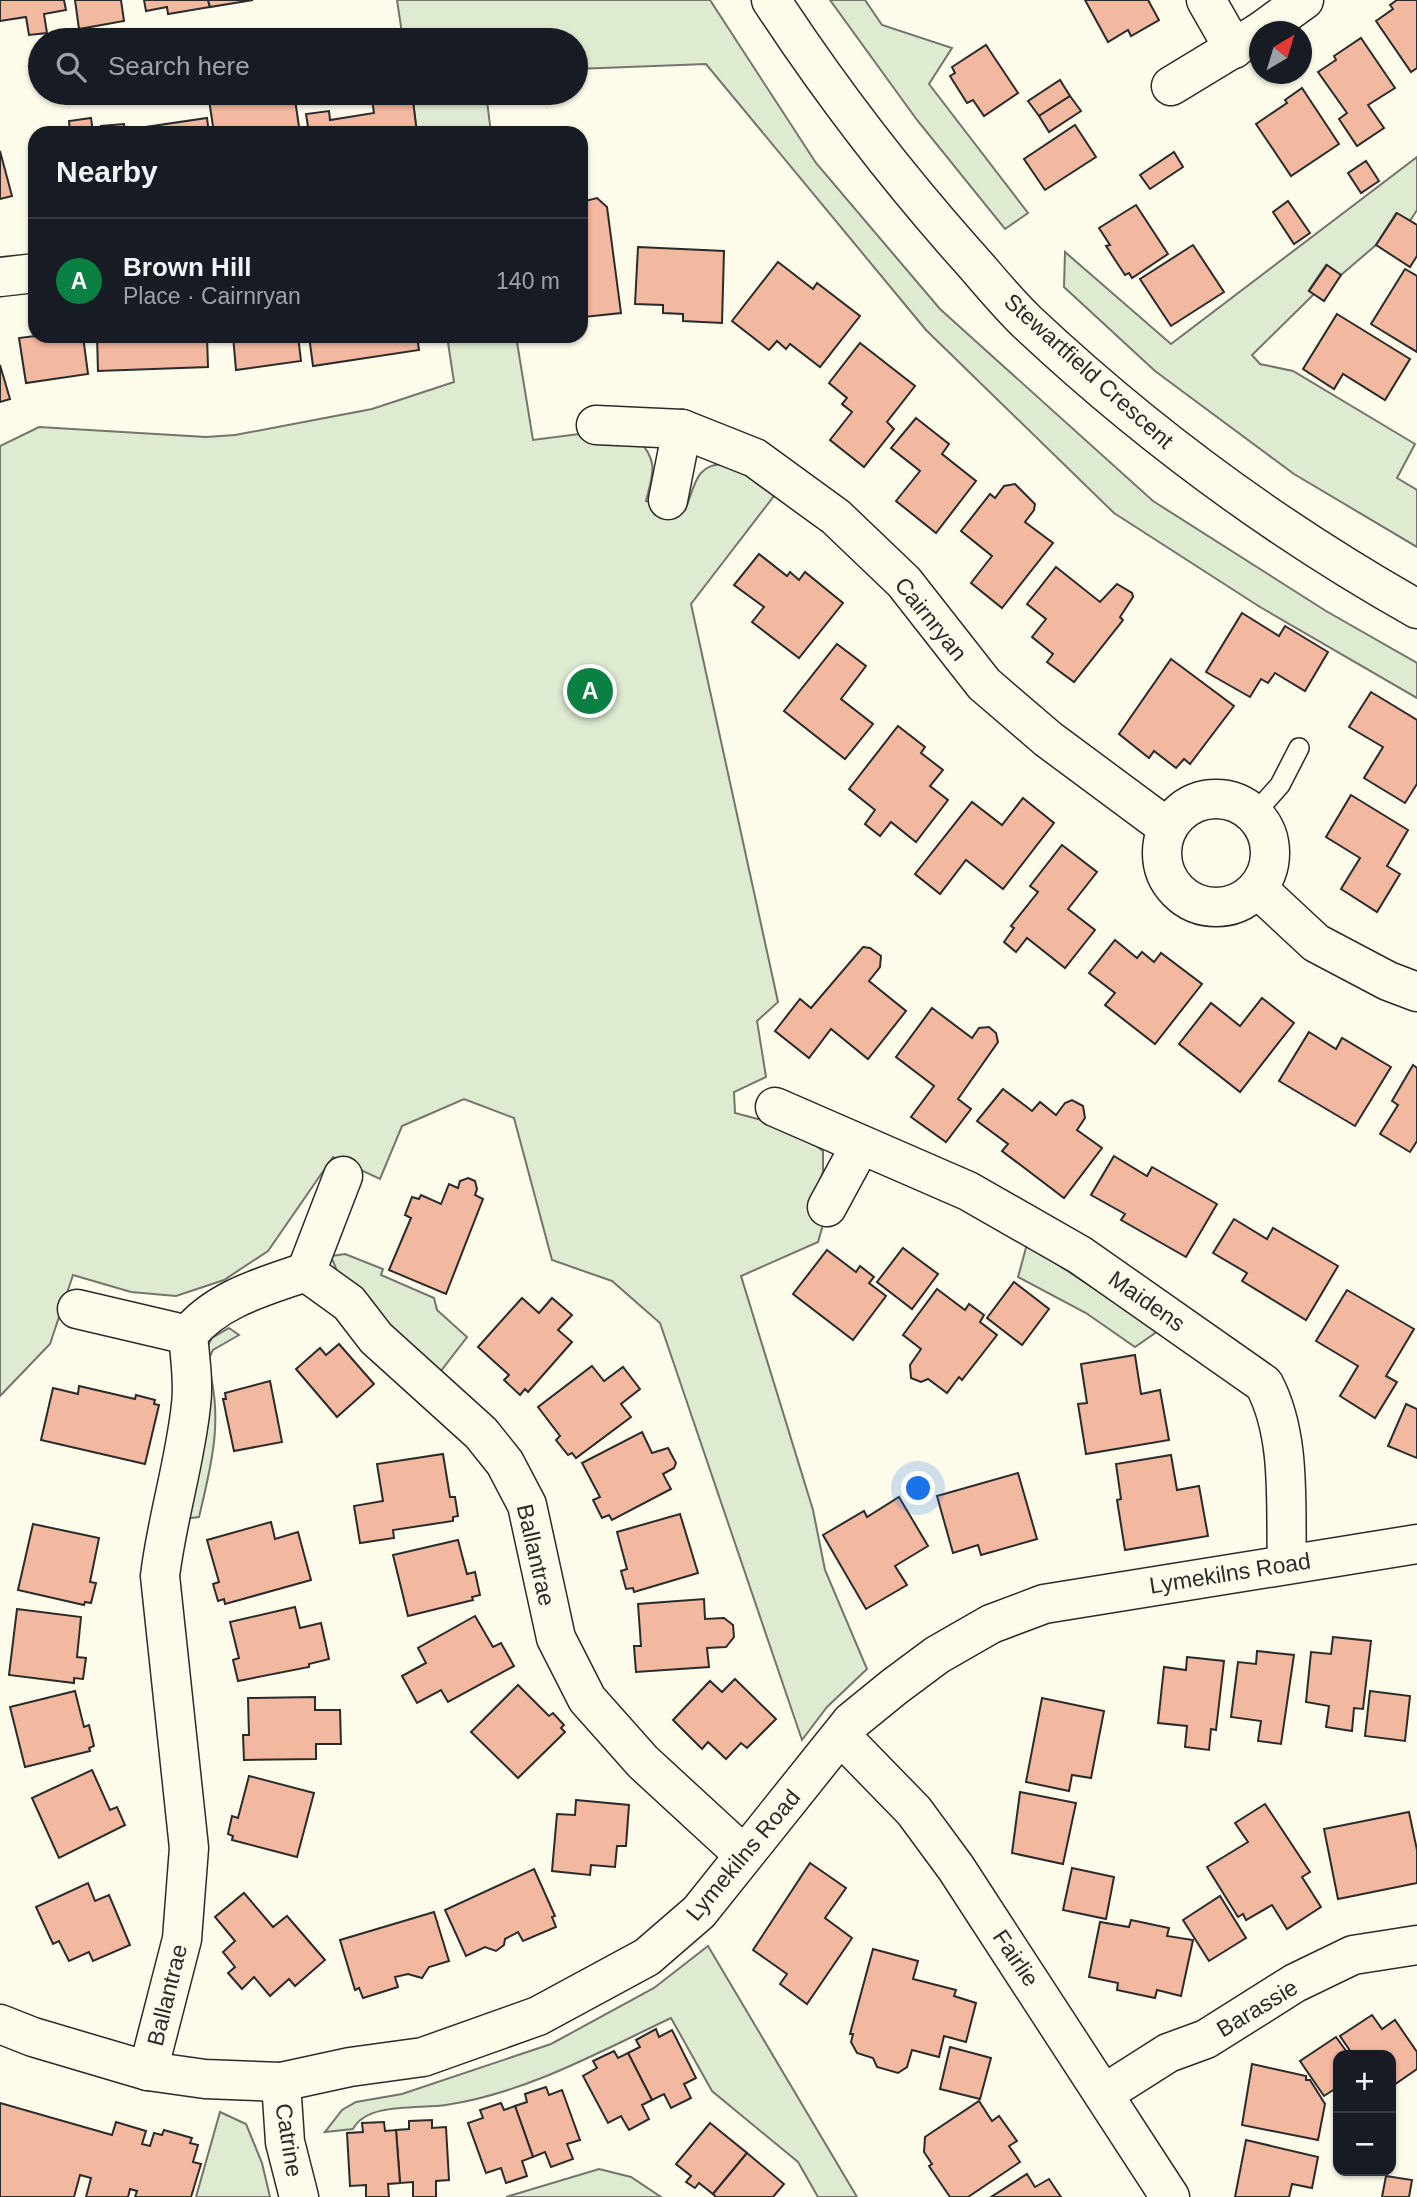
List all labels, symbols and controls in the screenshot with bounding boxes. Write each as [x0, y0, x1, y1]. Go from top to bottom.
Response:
north arrow [1249, 21, 1312, 84]
search box [28, 28, 588, 105]
icon: search [52, 48, 90, 86]
text: Search here [108, 51, 250, 81]
text: Nearby [56, 155, 158, 188]
text: Brown Hill [123, 252, 252, 282]
text: A [71, 268, 87, 294]
text: 140 m [496, 268, 560, 294]
text: Place · Cairnryan [123, 283, 301, 309]
street label: Stewartfield Crescent [999, 288, 1179, 454]
street label: Cairnryan [890, 572, 972, 666]
pin: A [567, 665, 613, 717]
street label: Maidens [1104, 1265, 1190, 1337]
your location [901, 1471, 935, 1505]
street label: Ballantrae [512, 1502, 560, 1608]
street label: Lymekilns Road [1148, 1547, 1312, 1599]
street label: Lymekilns Road [681, 1784, 805, 1926]
street label: Fairlie [988, 1925, 1044, 1991]
street label: Ballantrae [142, 1942, 192, 2048]
street label: Barassie [1212, 1974, 1302, 2042]
map controls [1333, 2050, 1396, 2176]
button: + [1333, 2050, 1396, 2113]
street label: Catrine [270, 2101, 308, 2179]
button: − [1333, 2113, 1396, 2176]

